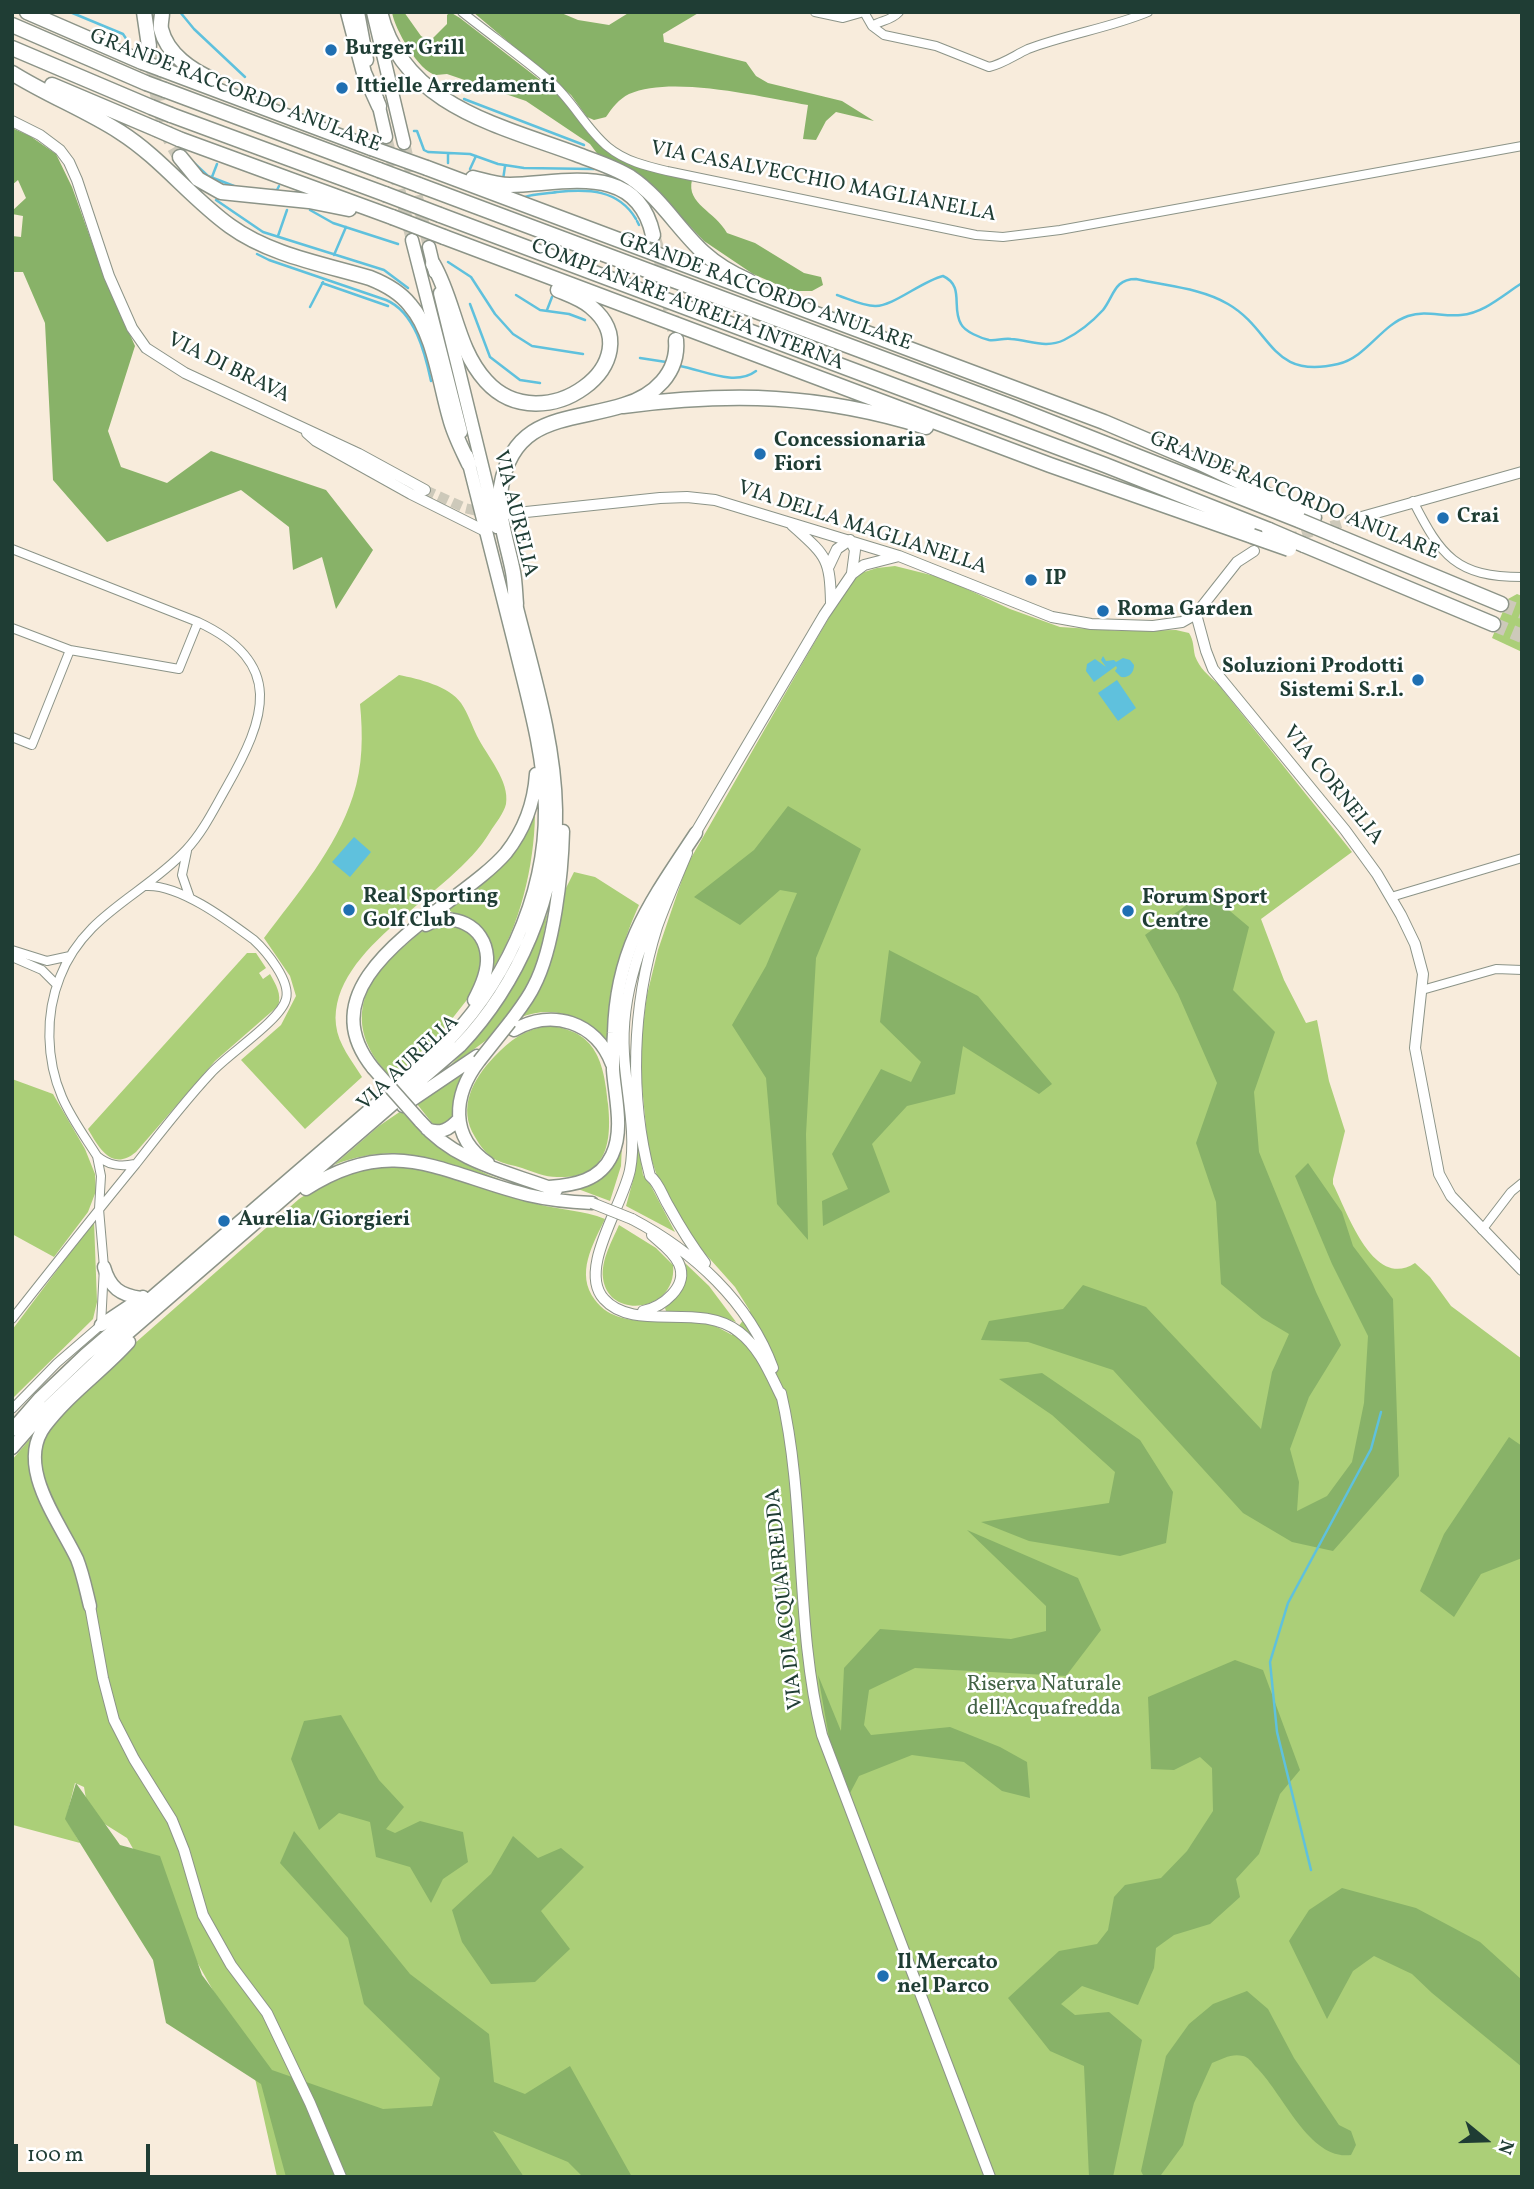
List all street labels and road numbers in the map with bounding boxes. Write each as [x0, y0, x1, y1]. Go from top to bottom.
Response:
street label: GRANDE RACCORDO ANULARE [86, 25, 384, 159]
street label: VIA CASALVECCHIO MAGLIANELLA [648, 137, 998, 229]
street label: GRANDE RACCORDO ANULARE [615, 228, 915, 358]
street label: COMPLANARE AURELIA INTERNA [527, 235, 847, 377]
street label: VIA DI BRAVA [163, 328, 293, 410]
street label: GRANDE RACCORDO ANULARE [1145, 427, 1443, 567]
street label: VIA AURELIA [486, 448, 542, 580]
street label: VIA DELLA MAGLIANELLA [734, 477, 990, 581]
street label: VIA CORNELIA [1276, 721, 1388, 851]
street label: VIA AURELIA [353, 1010, 465, 1118]
street label: VIA DI ACQUAFREDDA [762, 1487, 810, 1711]

